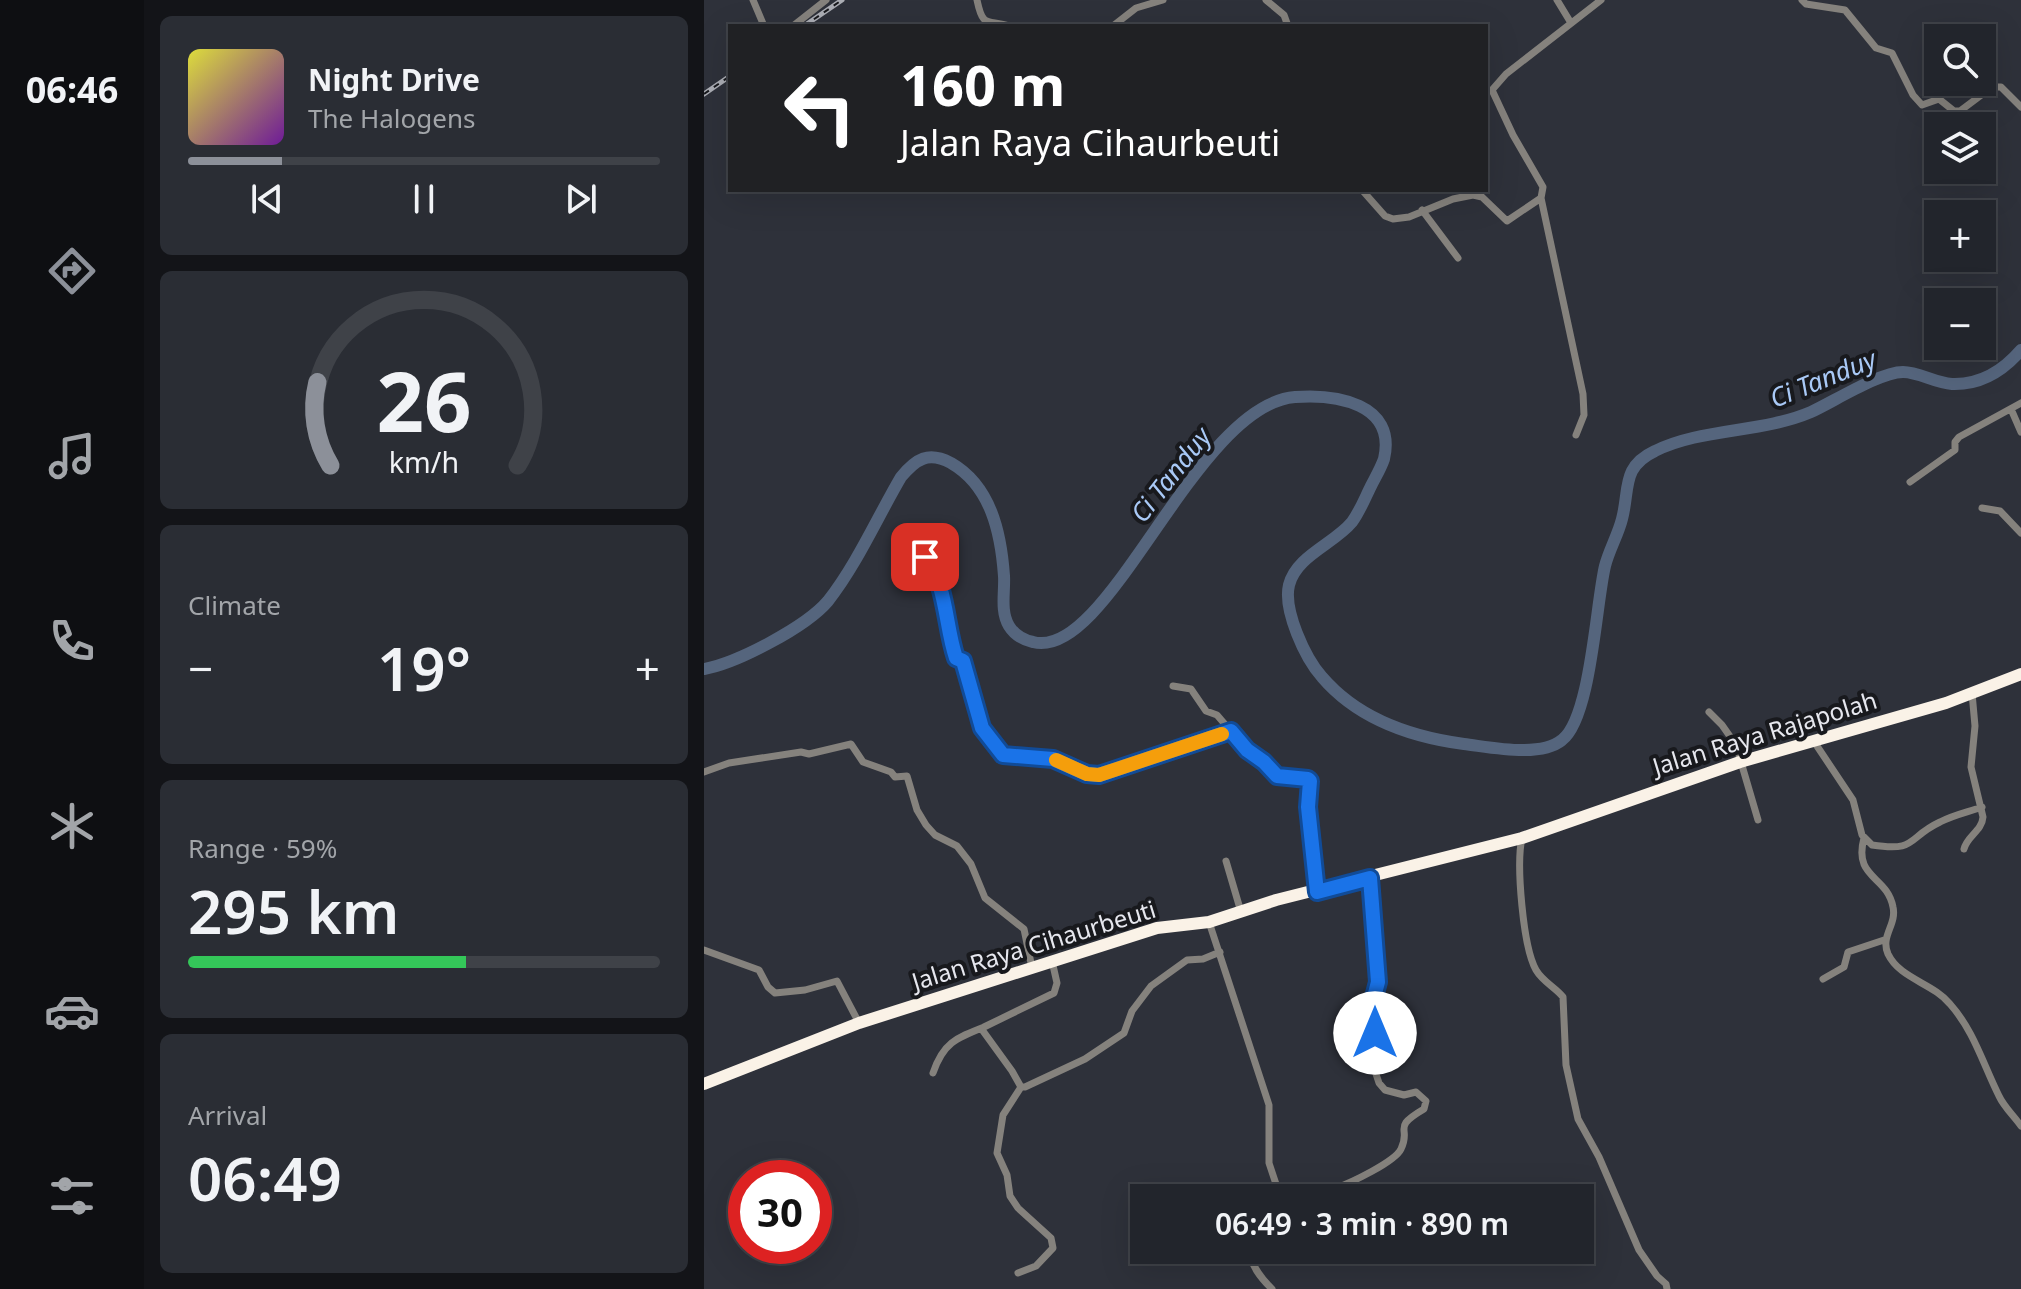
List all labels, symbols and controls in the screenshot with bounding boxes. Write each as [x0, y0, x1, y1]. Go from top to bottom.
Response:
map controls [1924, 24, 1996, 360]
button: search [1924, 24, 1996, 96]
text: 160 m [900, 46, 1065, 122]
icon: left [768, 56, 872, 160]
text: Night Drive [308, 59, 480, 100]
text: 06:46 [26, 65, 118, 114]
text: The Halogens [308, 100, 475, 136]
button: layers [1924, 112, 1996, 184]
text: Jalan Raya Cihaurbeuti [900, 118, 1280, 167]
icon: previous [245, 177, 289, 221]
icon: pause [402, 177, 446, 221]
icon: next [559, 177, 603, 221]
button: + [1924, 200, 1996, 272]
icon: directions [44, 243, 100, 299]
button: − [1924, 288, 1996, 360]
water label: Ci Tanduy [1764, 340, 1883, 416]
text: 26 [376, 342, 472, 455]
water label: Ci Tanduy [1122, 418, 1220, 529]
icon: music [44, 428, 100, 484]
text: km/h [389, 442, 459, 481]
pin [891, 523, 959, 591]
icon: arrive [903, 535, 947, 579]
text: Climate [188, 587, 281, 623]
icon: phone [44, 613, 100, 669]
text: 19° [377, 627, 471, 709]
text: − [188, 638, 213, 698]
text: + [635, 638, 660, 698]
street label: Jalan Raya Rajapolah [1646, 683, 1881, 783]
icon: climate [44, 798, 100, 854]
text: Range · 59% [188, 830, 337, 866]
text: 295 km [188, 870, 399, 952]
street label: Jalan Raya Cihaurbeuti [906, 892, 1160, 998]
icon: car [44, 983, 100, 1039]
position arrow [1333, 991, 1417, 1075]
text: Arrival [188, 1097, 267, 1133]
text: 06:49 [188, 1137, 342, 1219]
speed limit sign: 30 [728, 1160, 832, 1264]
icon: filters [44, 1168, 100, 1224]
text: 06:49 · 3 min · 890 m [1215, 1203, 1509, 1244]

